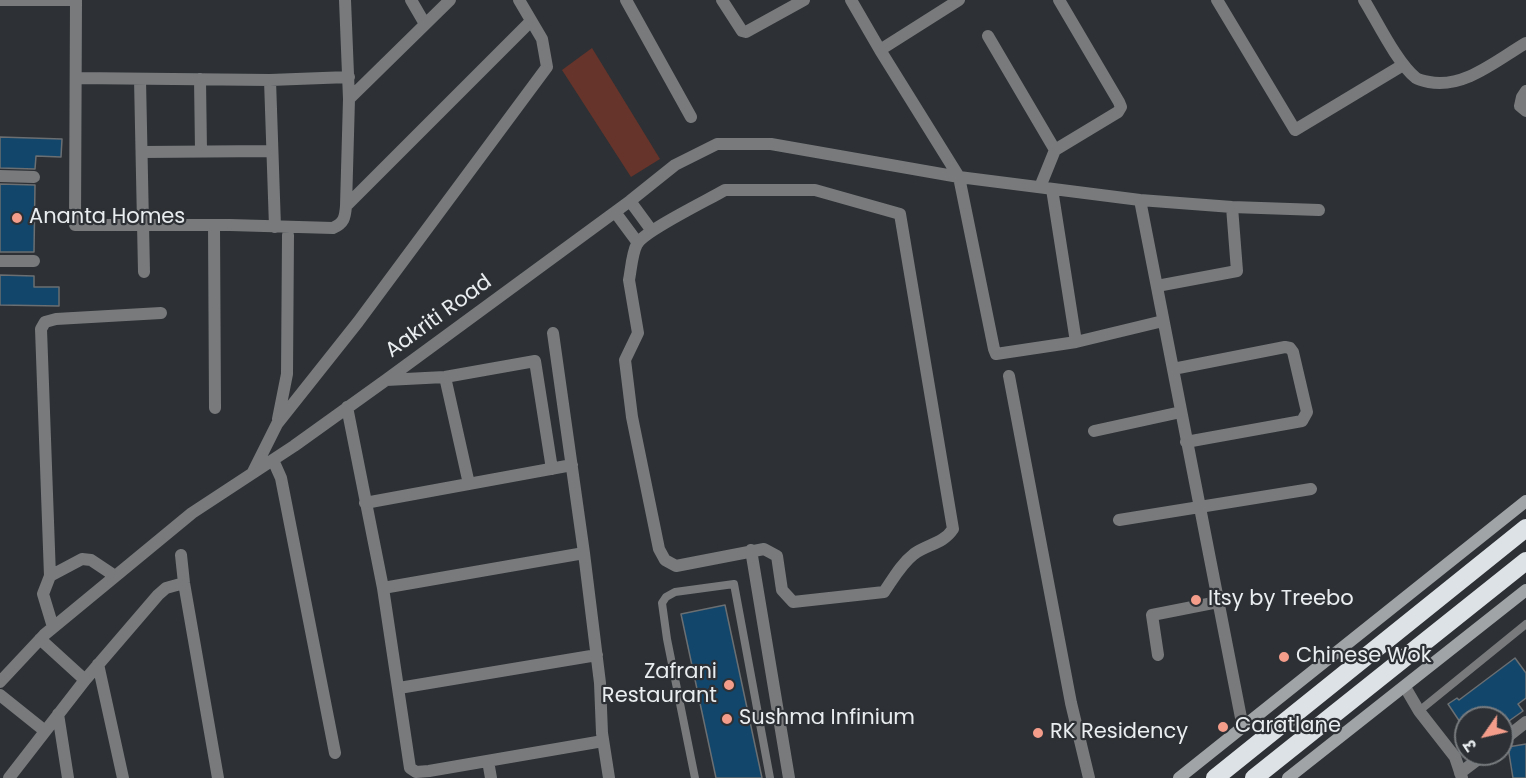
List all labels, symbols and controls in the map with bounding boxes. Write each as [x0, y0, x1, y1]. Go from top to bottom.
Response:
place label: Ananta Homes [29, 205, 185, 231]
marker: Ananta Homes [10, 211, 24, 225]
street label: Aakriti Road [381, 270, 497, 364]
place label: Itsy by Treebo [1208, 587, 1354, 613]
marker: Itsy by Treebo [1189, 593, 1203, 607]
place label: Chinese Wok [1296, 644, 1432, 670]
marker: Chinese Wok [1277, 650, 1291, 664]
place label: Zafrani Restaurant [602, 660, 717, 710]
marker: Zafrani Restaurant [722, 678, 736, 692]
place label: Sushma Infinium [739, 706, 915, 732]
north arrow [1454, 706, 1514, 766]
marker: Sushma Infinium [720, 712, 734, 726]
place label: Caratlane [1235, 714, 1341, 740]
place label: RK Residency [1050, 720, 1188, 746]
marker: Caratlane [1216, 720, 1230, 734]
marker: RK Residency [1031, 726, 1045, 740]
text: उ [1458, 735, 1482, 755]

